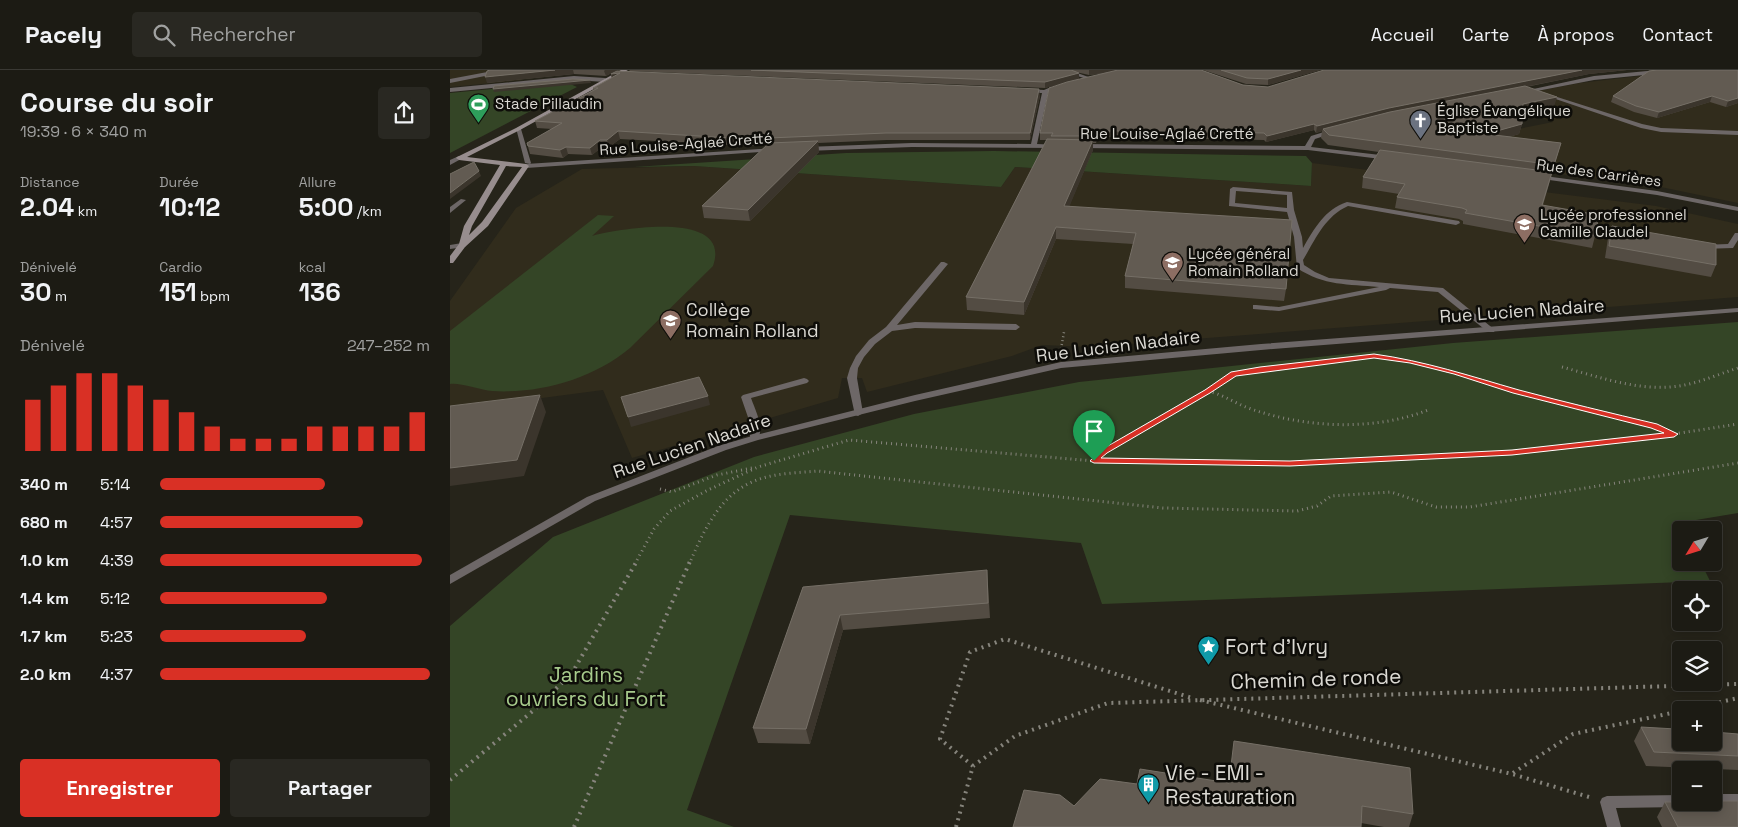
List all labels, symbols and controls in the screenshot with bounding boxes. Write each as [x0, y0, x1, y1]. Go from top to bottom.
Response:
search box [132, 12, 482, 57]
text: Pacely [25, 19, 102, 50]
icon: search [150, 21, 178, 49]
text: Rechercher [190, 22, 296, 47]
text: Accueil [1371, 23, 1434, 46]
text: Carte [1462, 23, 1509, 46]
text: À propos [1537, 23, 1615, 46]
text: Contact [1643, 23, 1713, 46]
text: Course du soir [20, 84, 214, 120]
button: share [378, 87, 430, 139]
sports icon: Stade Pillaudin [467, 92, 491, 123]
place label: Stade Pillaudin [495, 94, 602, 113]
place label: Église Évangélique Baptiste [1437, 101, 1571, 137]
church icon: Église Évangélique Baptiste [1409, 108, 1433, 139]
text: 19:39 · 6 × 340 m [20, 121, 147, 142]
street label: Rue Louise-Aglaé Cretté [1080, 124, 1254, 143]
street label: Rue Louise-Aglaé Cretté [599, 128, 773, 159]
street label: Rue des Carrières [1535, 154, 1663, 191]
text: Distance [20, 173, 80, 191]
text: Durée [159, 173, 199, 191]
text: Allure [299, 173, 336, 191]
text: 2.04 [20, 191, 74, 223]
text: 10:12 [159, 191, 220, 223]
text: 5:00 [299, 191, 354, 223]
text: km [74, 202, 97, 220]
text: /km [354, 202, 382, 220]
place label: Lycée professionnel Camille Claudel [1540, 205, 1687, 241]
school or university icon: Lycée professionnel Camille Claudel [1512, 212, 1536, 243]
place label: Lycée général Romain Rolland [1188, 244, 1299, 280]
school or university icon: Lycée général Romain Rolland [1160, 251, 1184, 282]
text: Dénivelé [20, 258, 77, 276]
text: Cardio [159, 258, 203, 276]
text: kcal [299, 258, 326, 276]
text: 30 [20, 276, 51, 308]
text: 151 [159, 276, 196, 308]
text: 136 [299, 276, 341, 308]
text: m [51, 287, 67, 305]
text: bpm [196, 287, 230, 305]
street label: Rue Lucien Nadaire [1439, 293, 1605, 328]
place label: Collège Romain Rolland [686, 298, 819, 342]
school or university icon: Collège Romain Rolland [658, 308, 682, 339]
street label: Rue Lucien Nadaire [1034, 324, 1201, 367]
text: Dénivelé [20, 335, 85, 356]
text: 247–252 m [347, 335, 430, 356]
street label: Rue Lucien Nadaire [610, 408, 774, 483]
pin [1073, 410, 1115, 461]
icon: arrive [1080, 417, 1108, 445]
text: 340 m [20, 474, 68, 495]
text: 5:14 [100, 474, 130, 495]
text: 680 m [20, 512, 68, 533]
text: 4:57 [100, 512, 132, 533]
north arrow [1672, 521, 1722, 571]
map controls [1672, 521, 1722, 811]
text: 1.0 km [20, 550, 69, 571]
text: 4:39 [100, 550, 134, 571]
button: locate [1672, 581, 1722, 631]
text: 1.4 km [20, 588, 69, 609]
text: 5:12 [100, 588, 130, 609]
text: 1.7 km [20, 626, 67, 647]
text: 5:23 [100, 626, 133, 647]
place label: Fort d'Ivry [1225, 633, 1328, 660]
place icon: Fort d'Ivry [1197, 635, 1221, 666]
button: layers [1672, 641, 1722, 691]
park label: Jardins ouvriers du Fort [506, 661, 666, 712]
street label: Chemin de ronde [1230, 662, 1402, 695]
text: 2.0 km [20, 664, 71, 685]
text: 4:37 [100, 664, 133, 685]
button: + [1672, 701, 1722, 751]
button: Enregistrer [20, 759, 220, 817]
button: Partager [230, 759, 430, 817]
place label: Vie - EMI - Restauration [1165, 759, 1295, 810]
button: − [1672, 761, 1722, 811]
building icon: Vie - EMI - Restauration [1137, 773, 1161, 804]

